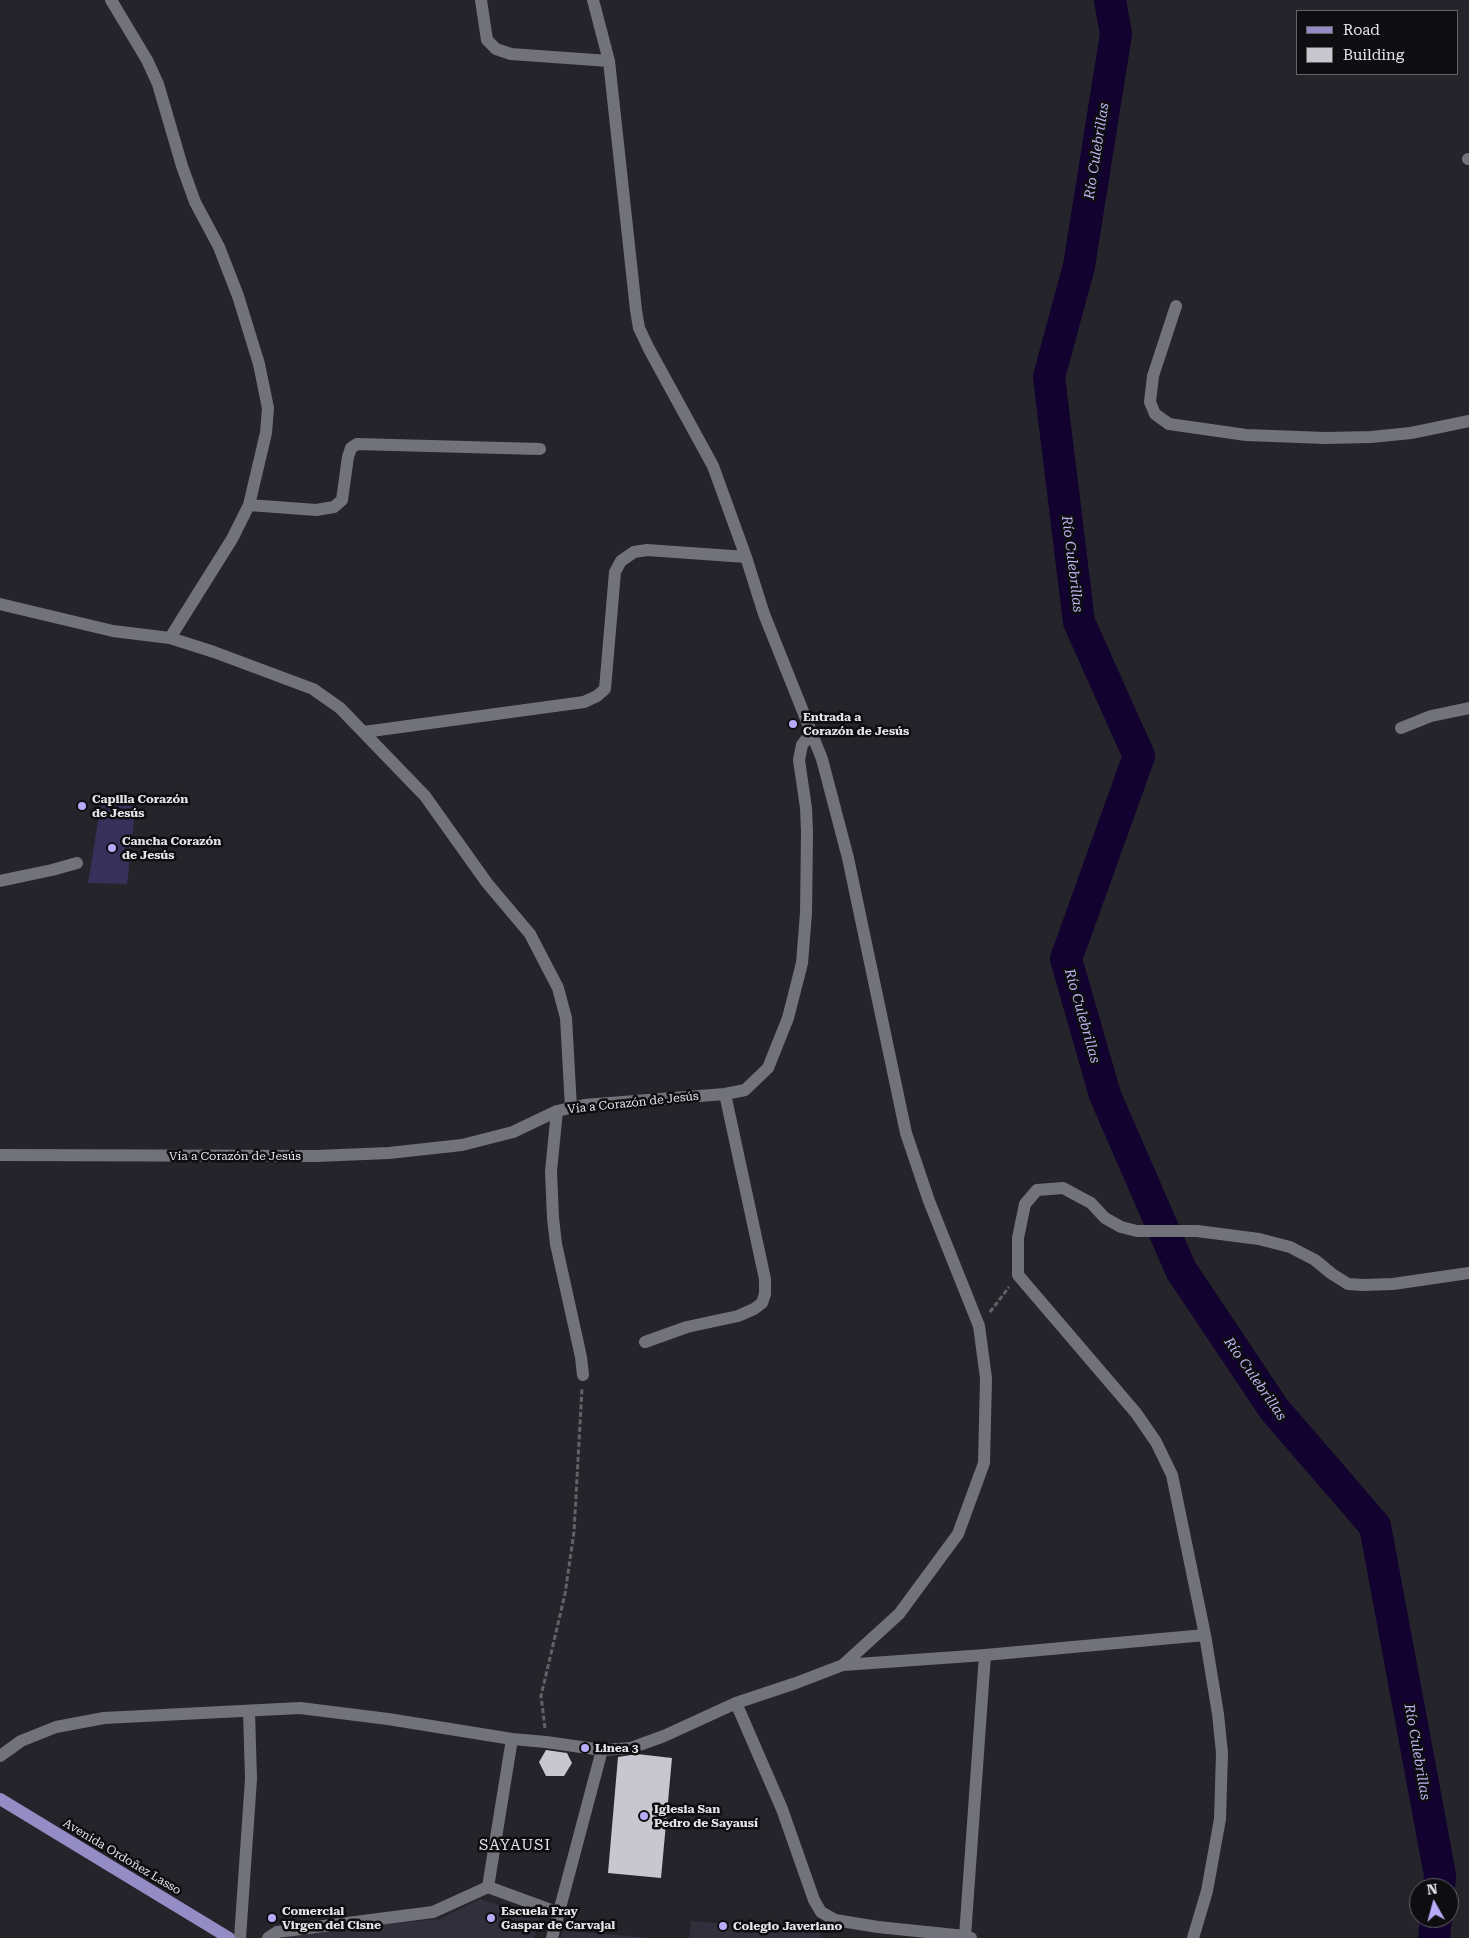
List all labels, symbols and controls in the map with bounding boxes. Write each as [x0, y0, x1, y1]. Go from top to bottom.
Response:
legend [1296, 10, 1459, 75]
text: Road [1343, 21, 1380, 39]
text: Building [1343, 46, 1404, 64]
water label: Río Culebrillas [1081, 102, 1113, 200]
water label: Río Culebrillas [1058, 515, 1086, 613]
place label: Entrada a Corazón de Jesús [803, 710, 909, 738]
marker: Entrada a Corazón de Jesús [787, 718, 799, 730]
place label: Capilla Corazón de Jesús [92, 792, 188, 820]
marker: Capilla Corazón de Jesús [76, 800, 88, 812]
place label: Cancha Corazón de Jesús [122, 834, 221, 862]
marker: Cancha Corazón de Jesús [106, 842, 118, 854]
water label: Río Culebrillas [1061, 967, 1103, 1065]
street label: Vía a Corazón de Jesús [567, 1089, 699, 1117]
street label: Vía a Corazón de Jesús [169, 1149, 301, 1163]
water label: Río Culebrillas [1220, 1334, 1290, 1424]
water label: Río Culebrillas [1400, 1703, 1434, 1801]
place label: Linea 3 [595, 1741, 638, 1755]
marker: Linea 3 [579, 1742, 591, 1754]
place label: Iglesia San Pedro de Sayausí [654, 1802, 758, 1830]
marker: Iglesia San Pedro de Sayausí [638, 1810, 650, 1822]
street label: Avenida Ordoñez Lasso [60, 1816, 184, 1898]
district label: SAYAUSI [478, 1837, 552, 1855]
north arrow [1409, 1878, 1459, 1928]
text: N [1426, 1881, 1439, 1898]
place label: Comercial Virgen del Cisne [282, 1904, 381, 1932]
place label: Escuela Fray Gaspar de Carvajal [501, 1904, 615, 1932]
marker: Comercial Virgen del Cisne [266, 1912, 278, 1924]
marker: Escuela Fray Gaspar de Carvajal [485, 1912, 497, 1924]
place label: Colegio Javeriano [733, 1919, 842, 1933]
marker: Colegio Javeriano [717, 1920, 729, 1932]

